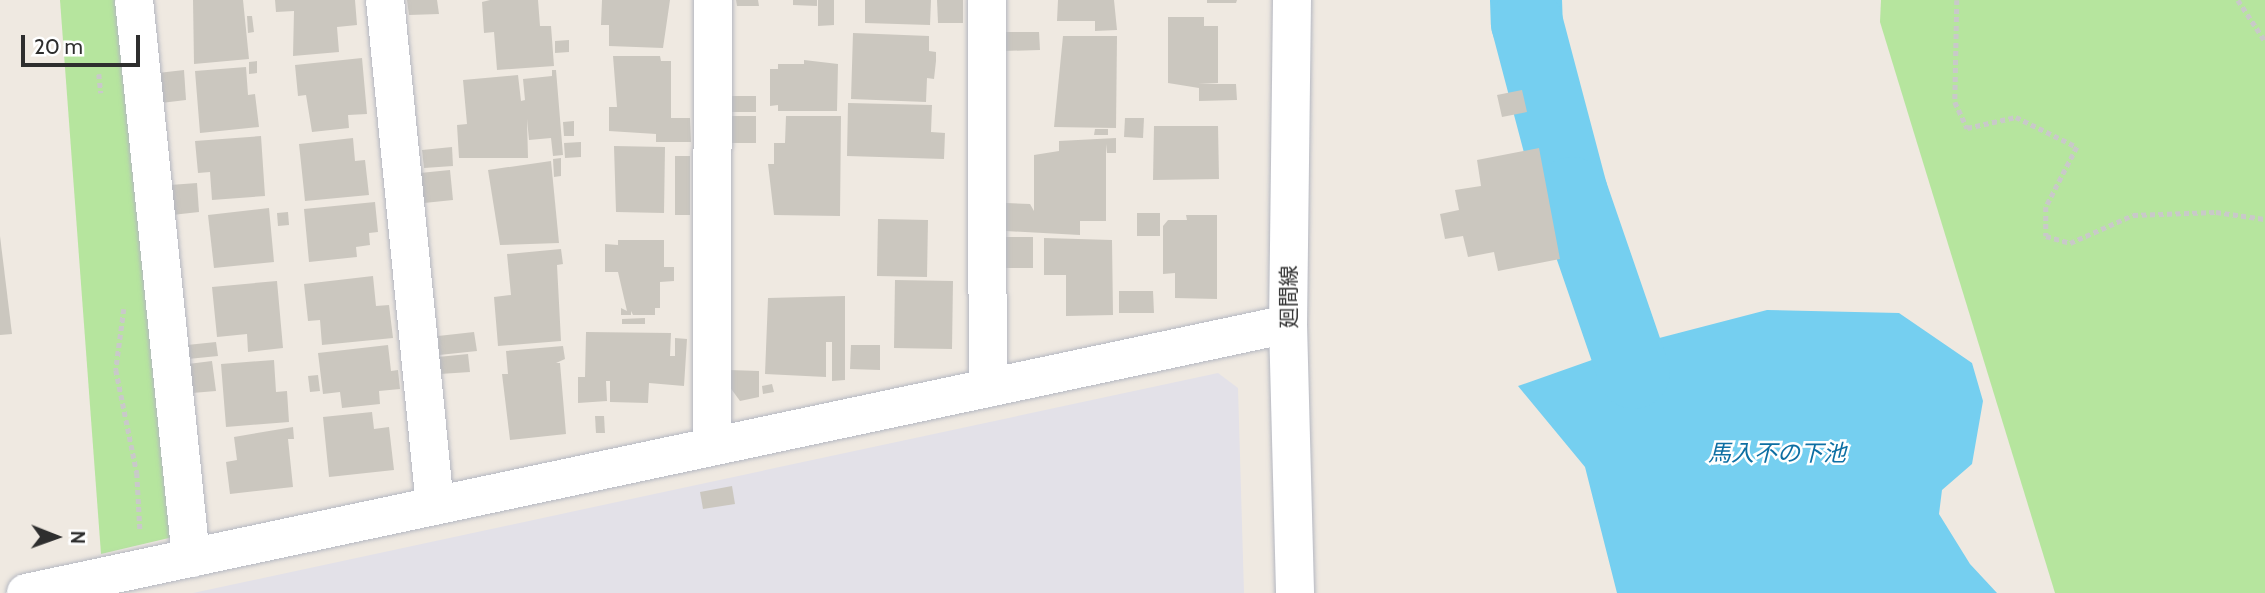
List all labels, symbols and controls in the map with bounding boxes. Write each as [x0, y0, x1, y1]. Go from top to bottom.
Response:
scale bar [24, 21, 144, 65]
text: 20 m [34, 34, 83, 59]
street label: 廻間線 [1276, 266, 1302, 328]
water label: 馬入不の下池 [1708, 439, 1846, 467]
north arrow [21, 502, 91, 572]
text: N [66, 530, 89, 544]

